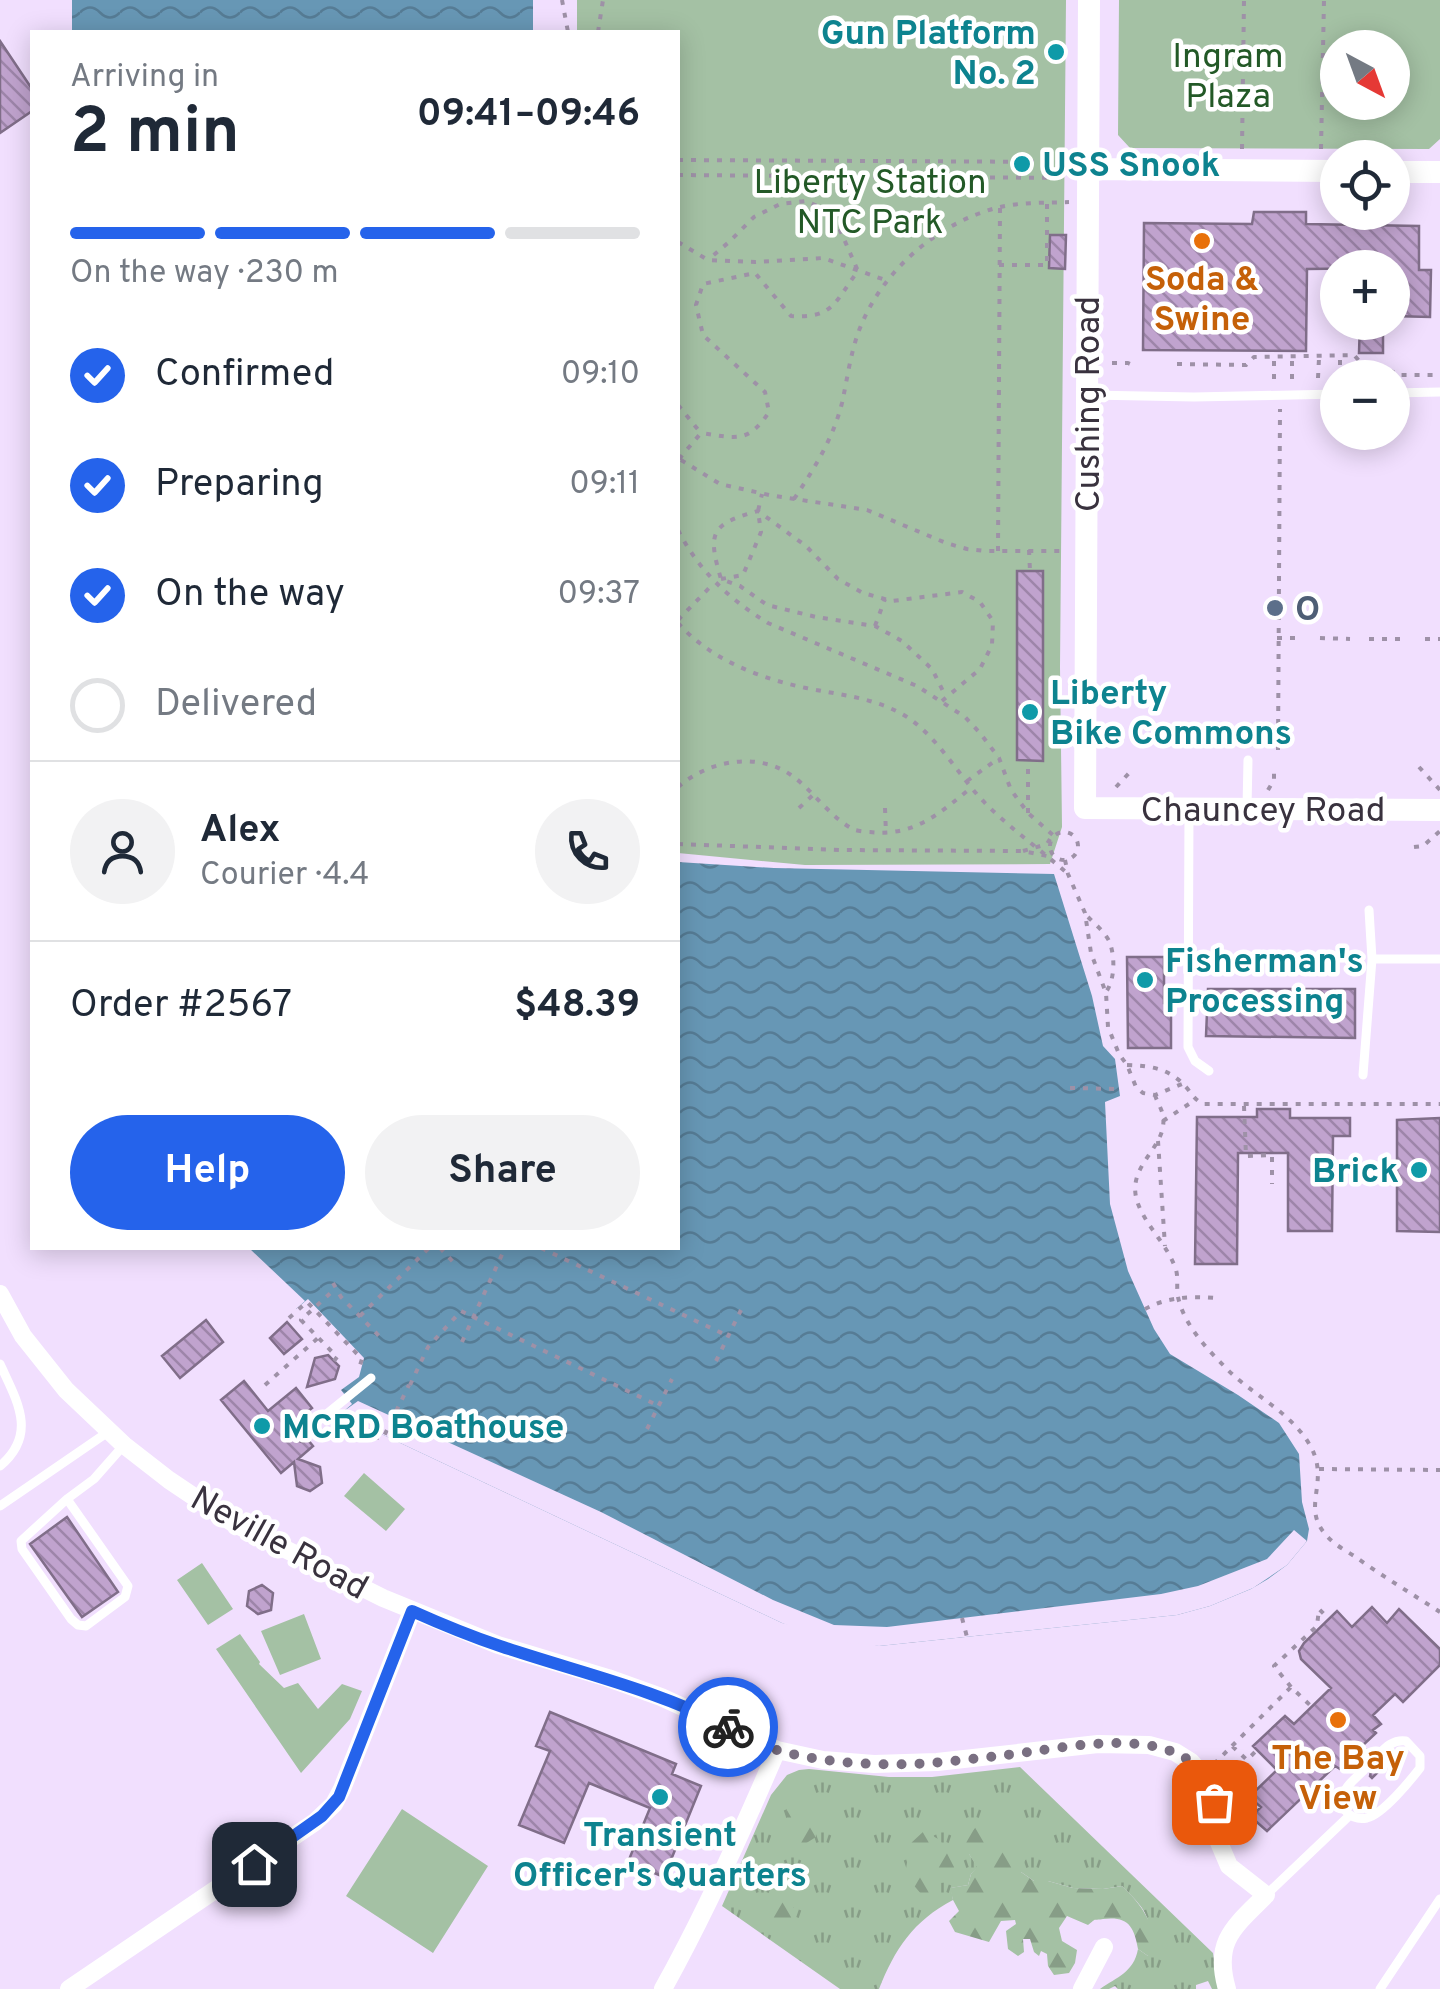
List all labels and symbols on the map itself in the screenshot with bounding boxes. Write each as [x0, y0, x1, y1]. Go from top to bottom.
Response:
place label: Gun Platform No. 2 [821, 13, 1036, 97]
north arrow [1320, 30, 1410, 120]
park label: Ingram Plaza [1172, 36, 1284, 120]
marker: Gun Platform No. 2 [1045, 41, 1067, 63]
place label: USS Snook [1042, 145, 1220, 189]
marker: USS Snook [1011, 153, 1033, 175]
park label: Liberty Station NTC Park [753, 162, 987, 246]
marker: Soda & Swine [1191, 230, 1213, 252]
place label: Soda & Swine [1145, 259, 1259, 343]
street label: Cushing Road [1068, 296, 1112, 512]
place label: O [1295, 589, 1320, 633]
marker: O [1264, 597, 1286, 619]
place label: Liberty Bike Commons [1050, 673, 1292, 757]
marker: Liberty Bike Commons [1019, 701, 1041, 723]
street label: Chauncey Road [1141, 790, 1385, 834]
place label: Fisherman's Processing [1165, 941, 1364, 1025]
marker: Fisherman's Processing [1134, 969, 1156, 991]
place label: Brick [1312, 1151, 1399, 1195]
marker: Brick [1408, 1159, 1430, 1181]
place label: MCRD Boathouse [282, 1407, 564, 1451]
marker: MCRD Boathouse [251, 1415, 273, 1437]
street label: Neville Road [182, 1478, 375, 1611]
courier [678, 1677, 778, 1777]
marker: The Bay View [1327, 1709, 1349, 1731]
place label: The Bay View [1271, 1738, 1405, 1822]
pin [1172, 1760, 1257, 1845]
marker: Transient Officer's Quarters [649, 1786, 671, 1808]
place label: Transient Officer's Quarters [513, 1815, 807, 1899]
pin [212, 1822, 297, 1907]

